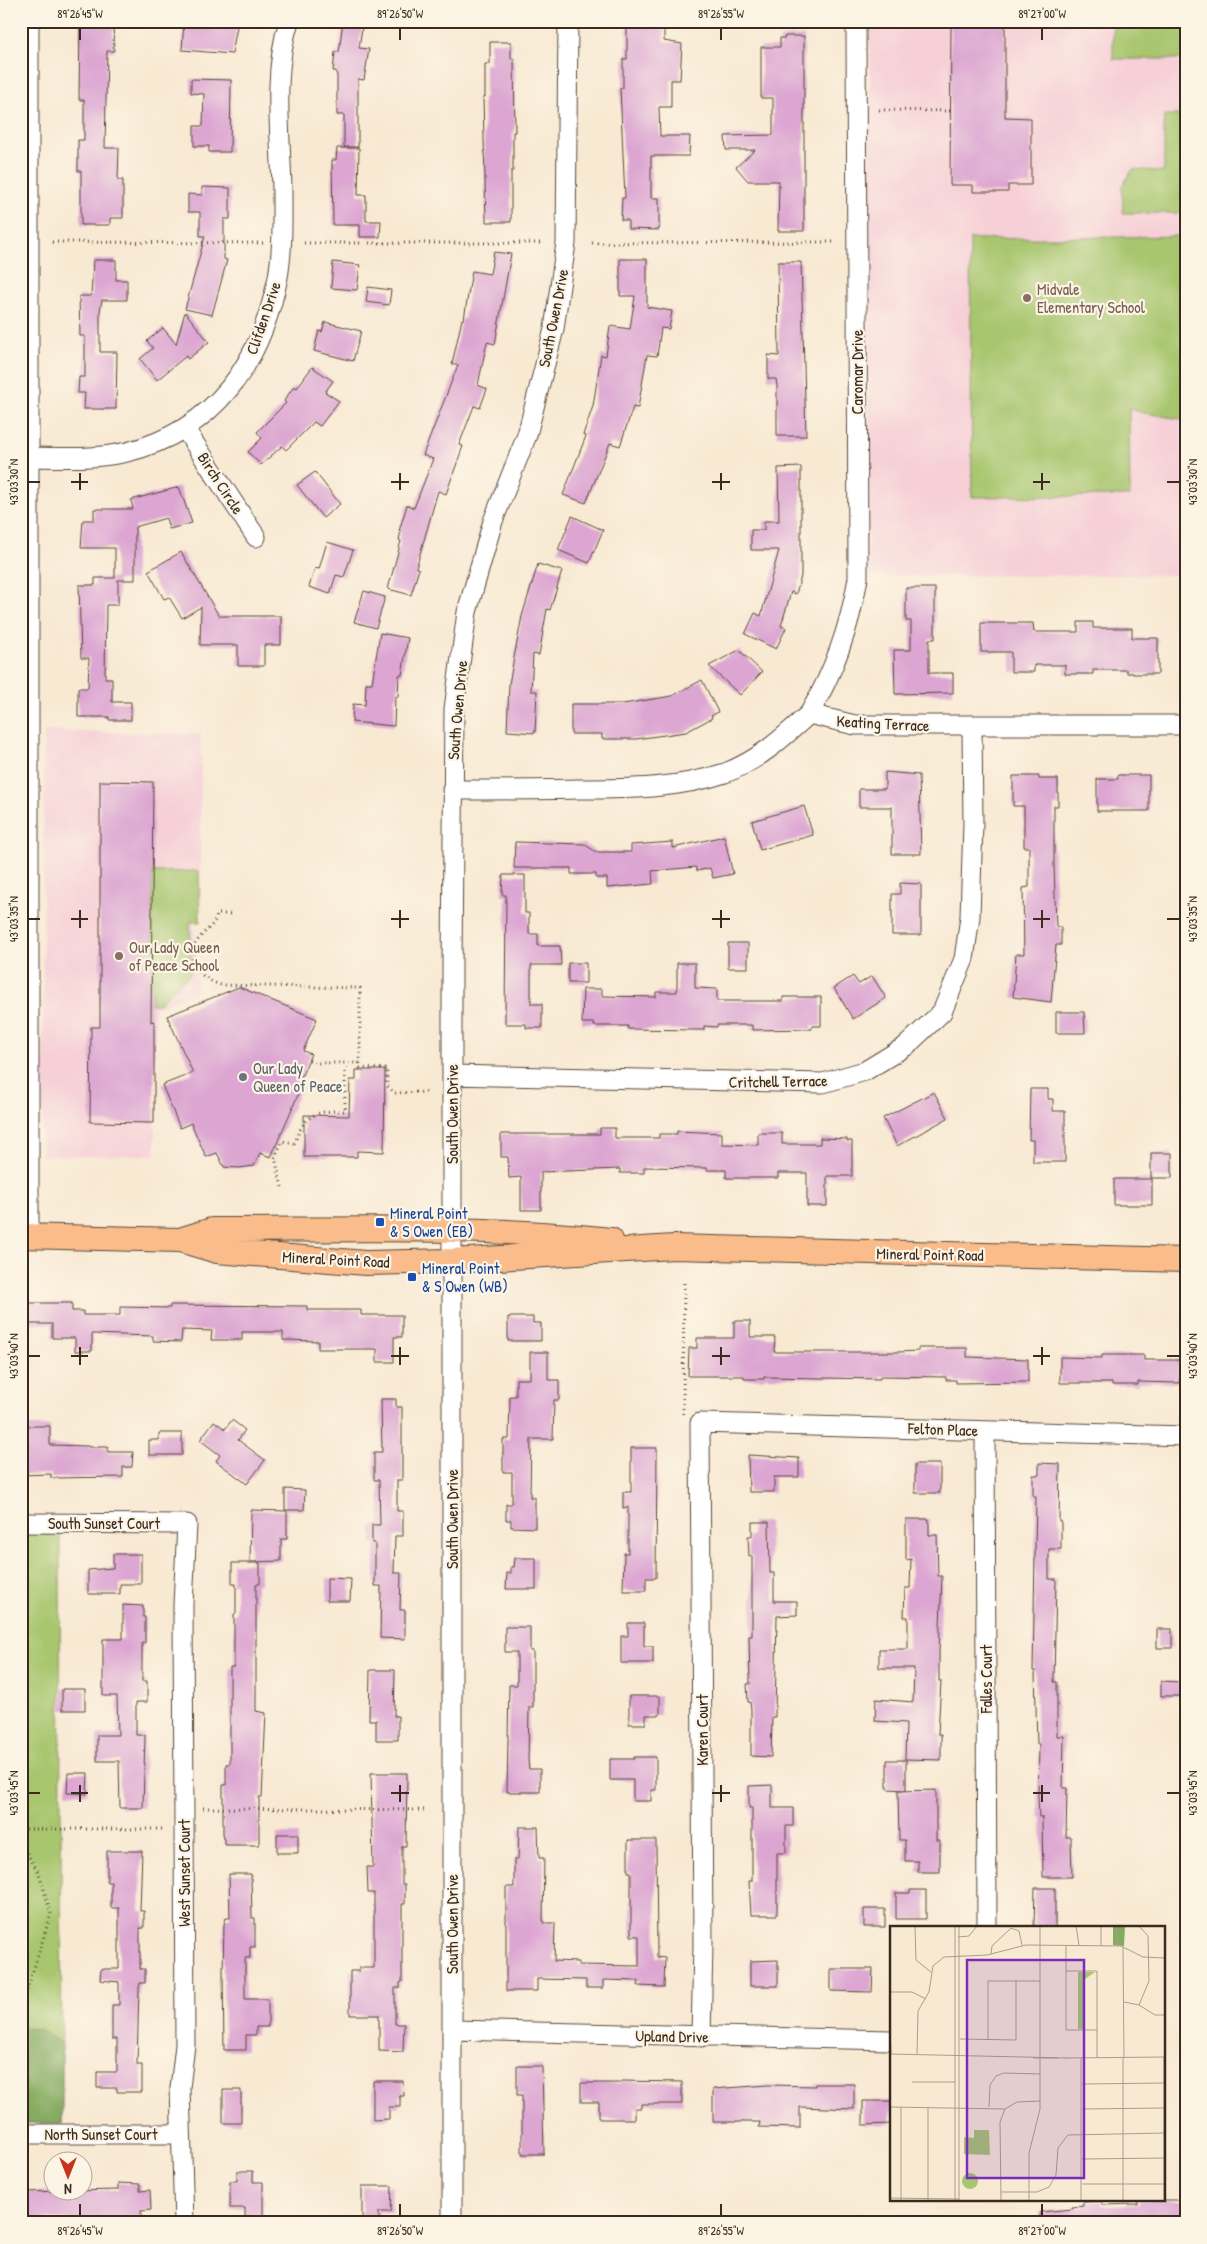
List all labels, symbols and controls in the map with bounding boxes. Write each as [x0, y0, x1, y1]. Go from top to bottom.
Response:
text: 89°26'45"W [57, 5, 103, 22]
text: 89°26'50"W [377, 5, 424, 22]
text: 89°26'55"W [698, 5, 745, 22]
text: 89°27'00"W [1018, 5, 1066, 22]
street label: South Owen Drive [533, 266, 573, 369]
street label: Clifden Drive [240, 278, 286, 358]
place label: Midvale Elementary School [1037, 278, 1146, 318]
marker: Midvale Elementary School [1021, 292, 1033, 304]
street label: Caromar Drive [846, 329, 868, 414]
street label: Birch Circle [193, 448, 250, 519]
text: 43°03'30"N [5, 459, 22, 505]
text: 43°03'30"N [1184, 459, 1201, 505]
street label: South Owen Drive [442, 659, 472, 761]
street label: Keating Terrace [836, 710, 931, 736]
text: 43°03'35"N [5, 896, 22, 942]
text: 43°03'35"N [1184, 896, 1201, 942]
place label: Our Lady Queen of Peace School [129, 936, 220, 976]
marker: Our Lady Queen of Peace School [113, 950, 125, 962]
place label: Our Lady Queen of Peace [253, 1057, 343, 1097]
street label: South Owen Drive [441, 1063, 463, 1164]
street label: Critchell Terrace [728, 1069, 828, 1093]
marker: Our Lady Queen of Peace [237, 1071, 249, 1083]
place label: Mineral Point & S Owen (EB) [390, 1202, 473, 1242]
marker: Mineral Point & S Owen (EB) [374, 1216, 386, 1228]
street label: Mineral Point Road [876, 1242, 984, 1266]
street label: Mineral Point Road [282, 1245, 390, 1273]
place label: Mineral Point & S Owen (WB) [422, 1257, 508, 1297]
marker: Mineral Point & S Owen (WB) [406, 1271, 418, 1283]
text: 43°03'40"N [5, 1333, 22, 1379]
text: 43°03'40"N [1184, 1333, 1201, 1379]
street label: Felton Place [906, 1417, 979, 1441]
street label: South Owen Drive [441, 1468, 463, 1569]
street label: South Sunset Court [48, 1512, 161, 1534]
street label: Falles Court [975, 1644, 997, 1714]
street label: Karen Court [691, 1694, 713, 1766]
text: 43°03'45"N [5, 1771, 22, 1815]
text: 43°03'45"N [1184, 1771, 1201, 1815]
street label: West Sunset Court [173, 1819, 195, 1927]
street label: South Owen Drive [441, 1873, 463, 1974]
inset map [890, 1926, 1164, 2202]
street label: Upland Drive [635, 2024, 710, 2048]
street label: North Sunset Court [45, 2123, 158, 2145]
north arrow [42, 2152, 92, 2202]
text: N [64, 2180, 72, 2199]
text: 89°26'45"W [57, 2222, 103, 2239]
text: 89°26'50"W [377, 2222, 424, 2239]
text: 89°26'55"W [698, 2222, 745, 2239]
text: 89°27'00"W [1018, 2222, 1066, 2239]

